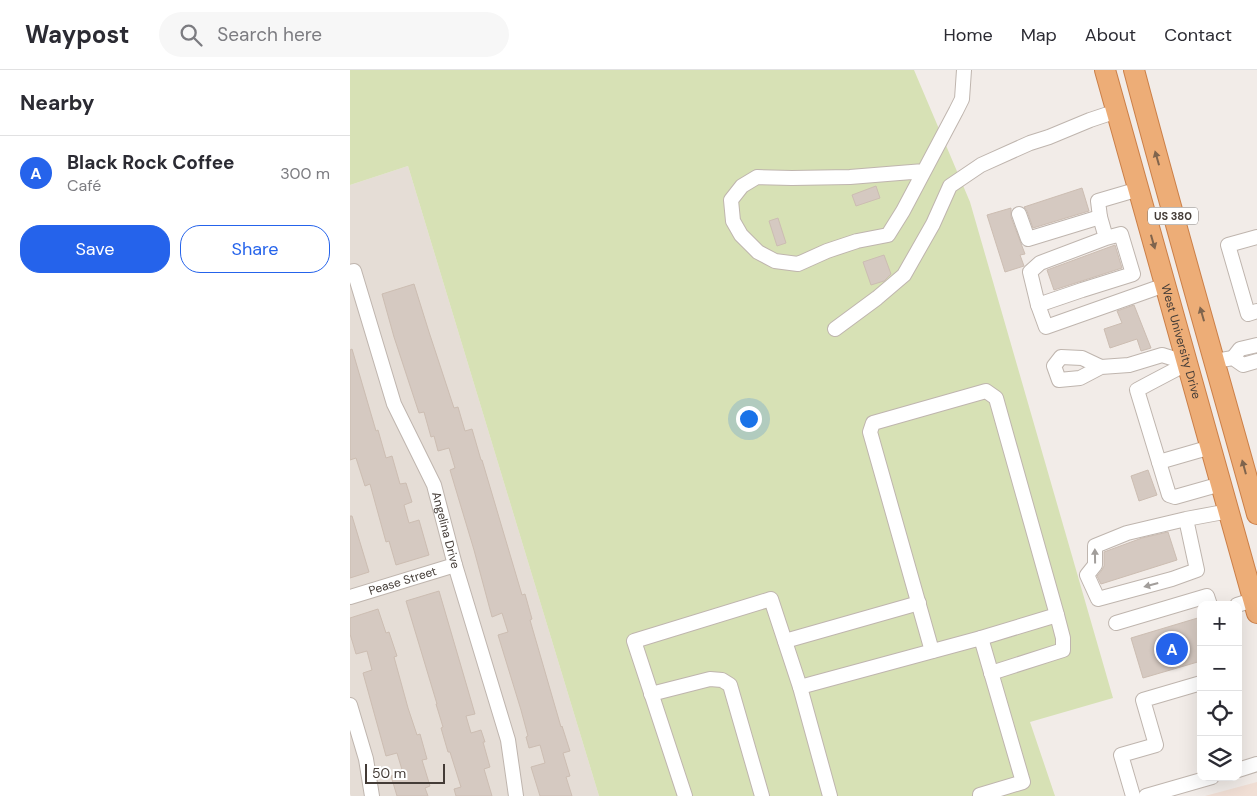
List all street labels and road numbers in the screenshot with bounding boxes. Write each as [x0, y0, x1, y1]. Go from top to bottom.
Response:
road number: US 380 [1148, 208, 1198, 224]
street label: West University Drive [1157, 282, 1205, 401]
street label: Angelina Drive [428, 490, 464, 570]
street label: Pease Street [367, 563, 439, 599]

